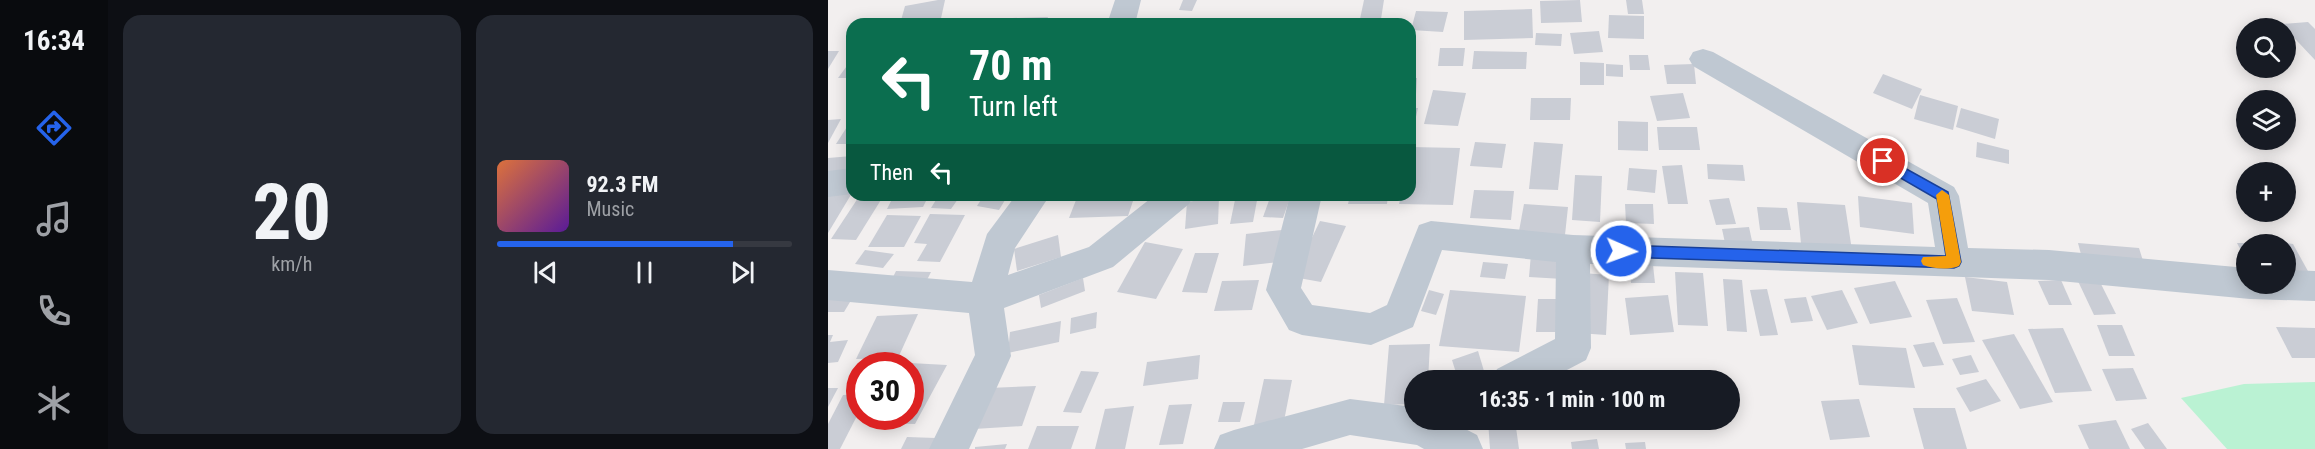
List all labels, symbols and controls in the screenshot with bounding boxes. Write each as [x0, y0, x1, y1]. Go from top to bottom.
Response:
map controls [2236, 18, 2296, 294]
button: search [2236, 18, 2296, 78]
text: 16:34 [23, 25, 85, 57]
text: 70 m [969, 41, 1052, 90]
icon: left [870, 42, 948, 120]
button: layers [2236, 90, 2296, 150]
text: Turn left [969, 91, 1058, 123]
icon: directions [33, 107, 75, 149]
pin [1857, 135, 1908, 186]
icon: arrive [1866, 144, 1899, 177]
icon: left [925, 156, 958, 189]
text: Then [870, 160, 913, 185]
button: + [2236, 162, 2296, 222]
text: 20 [252, 167, 331, 258]
text: 92.3 FM [587, 172, 658, 197]
text: Music [587, 197, 634, 221]
icon: music [33, 198, 75, 240]
position arrow [1589, 219, 1653, 283]
button: − [2236, 234, 2296, 294]
text: km/h [271, 252, 312, 276]
icon: previous [529, 256, 562, 289]
icon: pause [628, 256, 661, 289]
icon: next [726, 256, 759, 289]
icon: phone [33, 290, 75, 332]
speed limit sign: 30 [846, 352, 924, 430]
icon: climate [33, 382, 75, 424]
text: 16:35 · 1 min · 100 m [1479, 387, 1665, 412]

